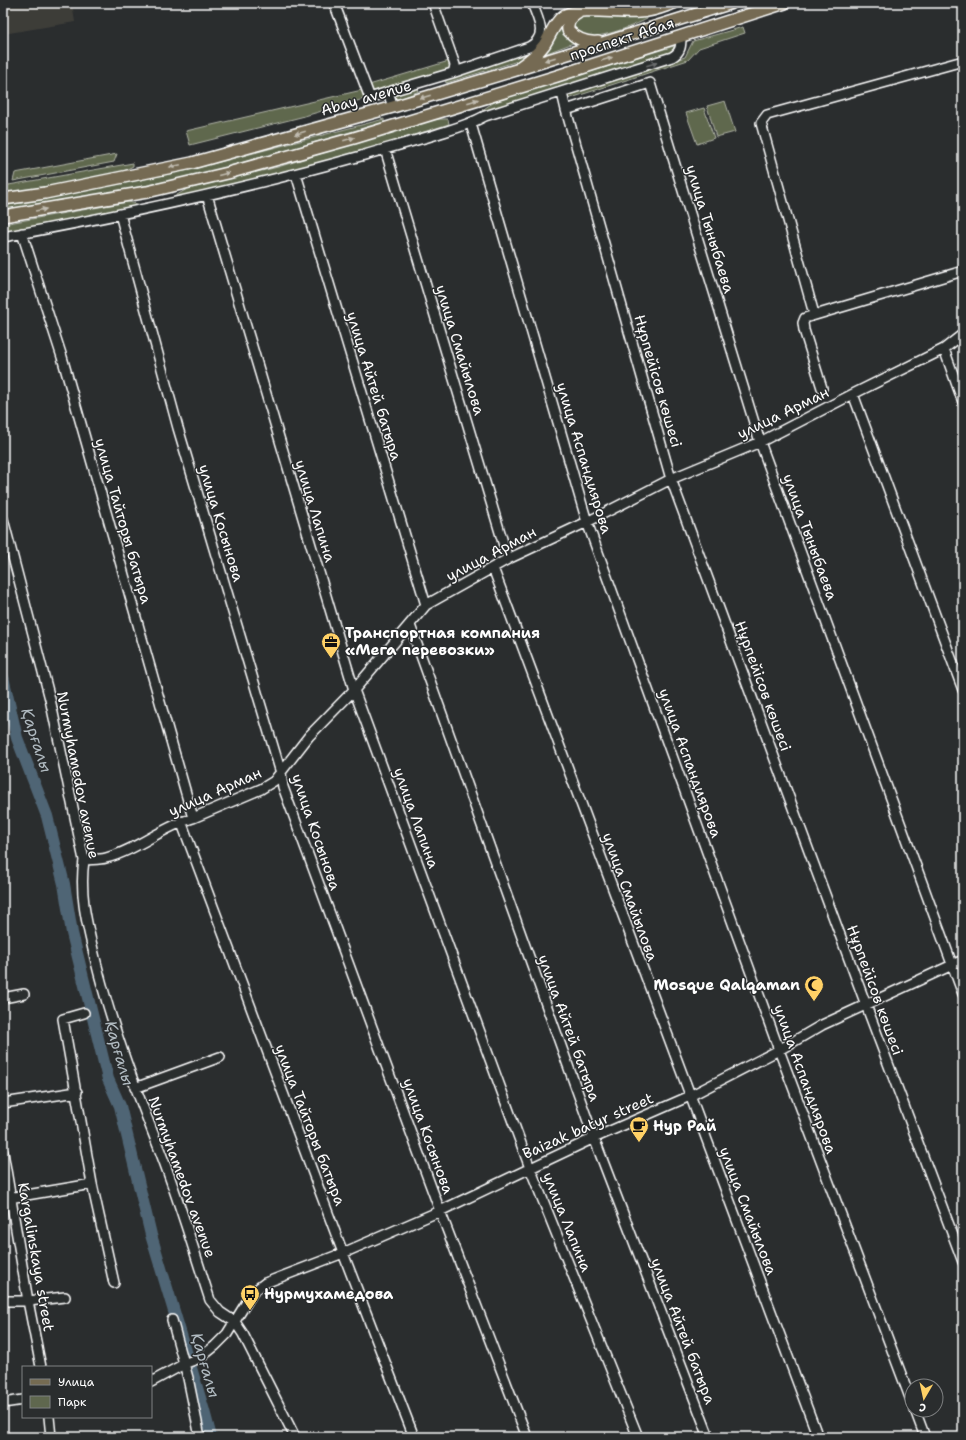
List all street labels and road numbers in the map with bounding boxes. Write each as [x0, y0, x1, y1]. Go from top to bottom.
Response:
street label: проспект Абая [567, 13, 677, 65]
street label: Abay avenue [318, 75, 414, 121]
street label: улица Тыныбаева [681, 162, 739, 296]
street label: улица Смайылова [431, 282, 490, 418]
street label: улица Айтей батыра [342, 309, 406, 464]
street label: Нұрпейісов көшесі [629, 312, 687, 450]
street label: улица Аспандиярова [551, 380, 617, 537]
street label: улица Арман [734, 382, 832, 444]
street label: улица Тайторы батыра [90, 436, 156, 607]
street label: улица Лапина [290, 457, 340, 565]
street label: улица Косынова [194, 462, 249, 585]
street label: улица Тыныбаева [778, 471, 842, 604]
street label: улица Арман [442, 522, 540, 586]
street label: Нұрпейісов көшесі [730, 618, 796, 754]
street label: улица Аспандиярова [654, 686, 727, 841]
street label: Nurmyhamedov avenue [52, 690, 104, 860]
street label: улица Арман [165, 763, 265, 821]
street label: улица Лапина [388, 765, 444, 872]
street label: улица Косынова [287, 771, 346, 893]
street label: улица Смайылова [597, 830, 663, 965]
street label: Нұрпейісов көшесі [842, 922, 908, 1058]
street label: улица Айтей батыра [533, 952, 605, 1105]
street label: улица Аспандиярова [769, 1002, 842, 1157]
street label: улица Тайторы батыра [270, 1041, 350, 1209]
street label: улица Косынова [398, 1075, 458, 1197]
street label: Baizak batyr street [519, 1088, 657, 1164]
street label: Nurmyhamedov avenue [144, 1094, 220, 1260]
street label: улица Смайылова [714, 1144, 782, 1278]
street label: улица Лапина [538, 1169, 596, 1275]
street label: Kargalinskaya street [13, 1181, 59, 1333]
street label: улица Айтей батыра [646, 1255, 720, 1408]

